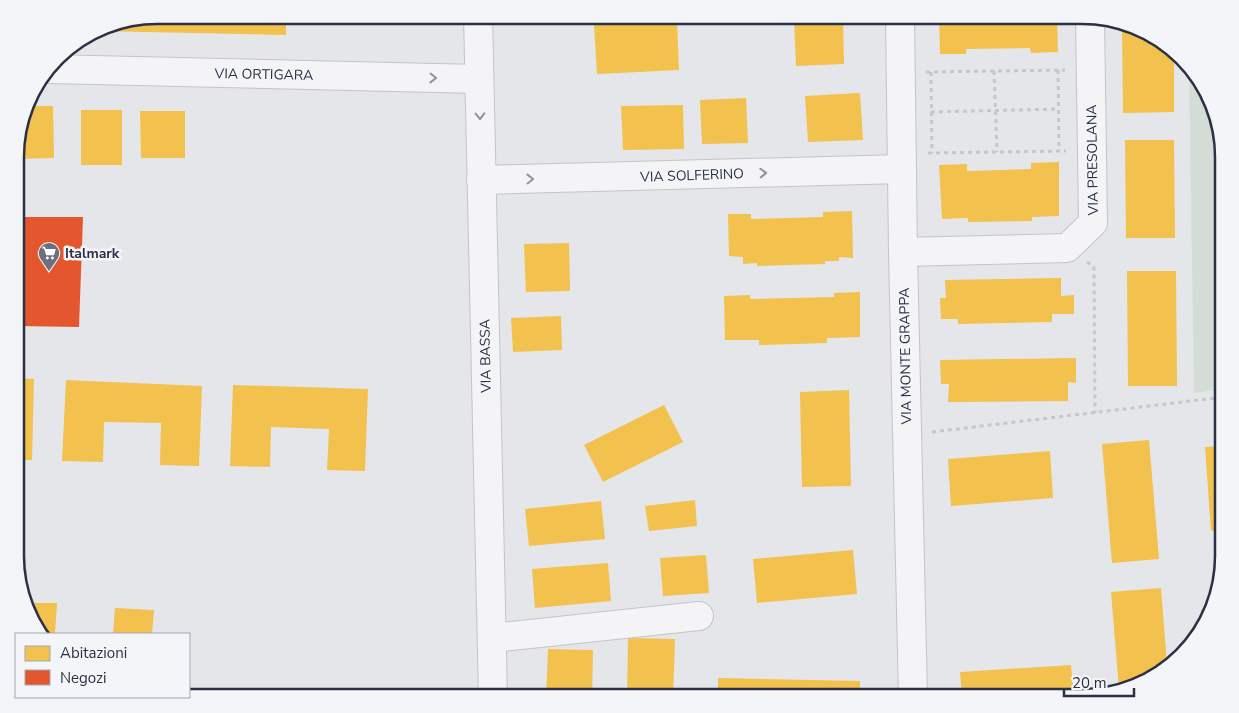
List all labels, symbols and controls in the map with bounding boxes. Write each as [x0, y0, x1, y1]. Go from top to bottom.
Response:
street label: VIA ORTIGARA [214, 64, 313, 85]
one-way arrow [430, 73, 438, 83]
street label: VIA PRESOLANA [1082, 104, 1103, 217]
one-way arrow [475, 112, 485, 120]
street label: VIA SOLFERINO [639, 164, 744, 187]
one-way arrow [759, 168, 767, 178]
one-way arrow [526, 174, 534, 184]
supermarket icon: Italmark [37, 241, 61, 272]
place label: Italmark [65, 244, 120, 263]
street label: VIA MONTE GRAPPA [895, 287, 916, 426]
street label: VIA BASSA [475, 319, 496, 394]
legend [15, 633, 190, 698]
text: Abitazioni [60, 643, 127, 663]
scale bar [1064, 666, 1134, 698]
text: Negozi [60, 668, 107, 688]
text: 20 m [1072, 673, 1107, 693]

